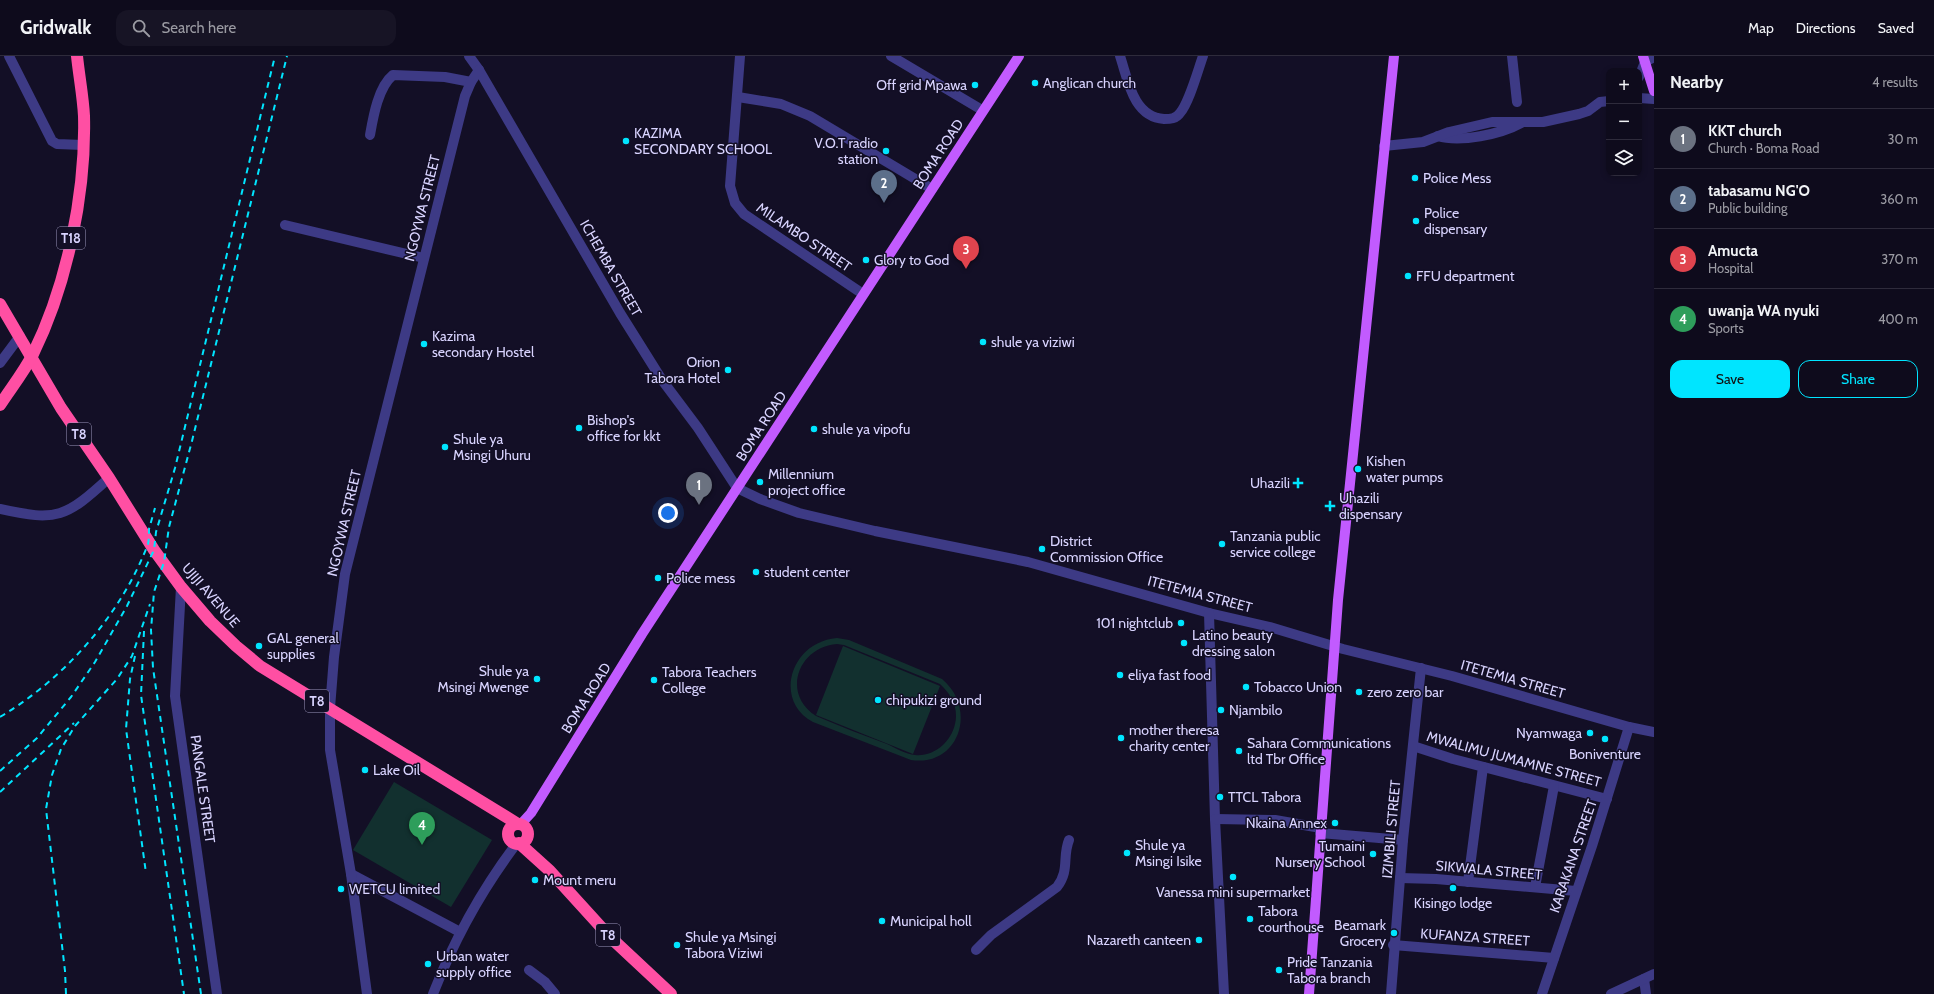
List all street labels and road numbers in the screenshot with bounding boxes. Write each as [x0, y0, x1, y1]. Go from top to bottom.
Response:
street label: BOMA ROAD [909, 116, 967, 192]
street label: NGOYWA STREET [400, 152, 444, 263]
street label: MILAMBO STREET [753, 198, 856, 276]
street label: ICHEMBA STREET [576, 217, 646, 320]
road number: T18 [57, 227, 85, 249]
street label: BOMA ROAD [732, 388, 790, 464]
road number: T8 [67, 423, 91, 445]
street label: NGOYWA STREET [323, 467, 365, 578]
street label: UJIJI AVENUE [178, 559, 244, 631]
street label: ITETEMIA STREET [1146, 571, 1255, 617]
street label: ITETEMIA STREET [1459, 656, 1568, 703]
street label: BOMA ROAD [557, 659, 615, 737]
road number: T8 [305, 690, 329, 712]
street label: MWALIMU JUMAMNE STREET [1425, 727, 1604, 791]
street label: PANGALE STREET [187, 734, 220, 845]
street label: IZIMBILI STREET [1378, 778, 1404, 879]
street label: KARAKANA STREET [1545, 796, 1601, 915]
street label: SIKWALA STREET [1435, 856, 1544, 884]
road number: T8 [596, 924, 620, 946]
street label: KUFANZA STREET [1420, 924, 1531, 950]

